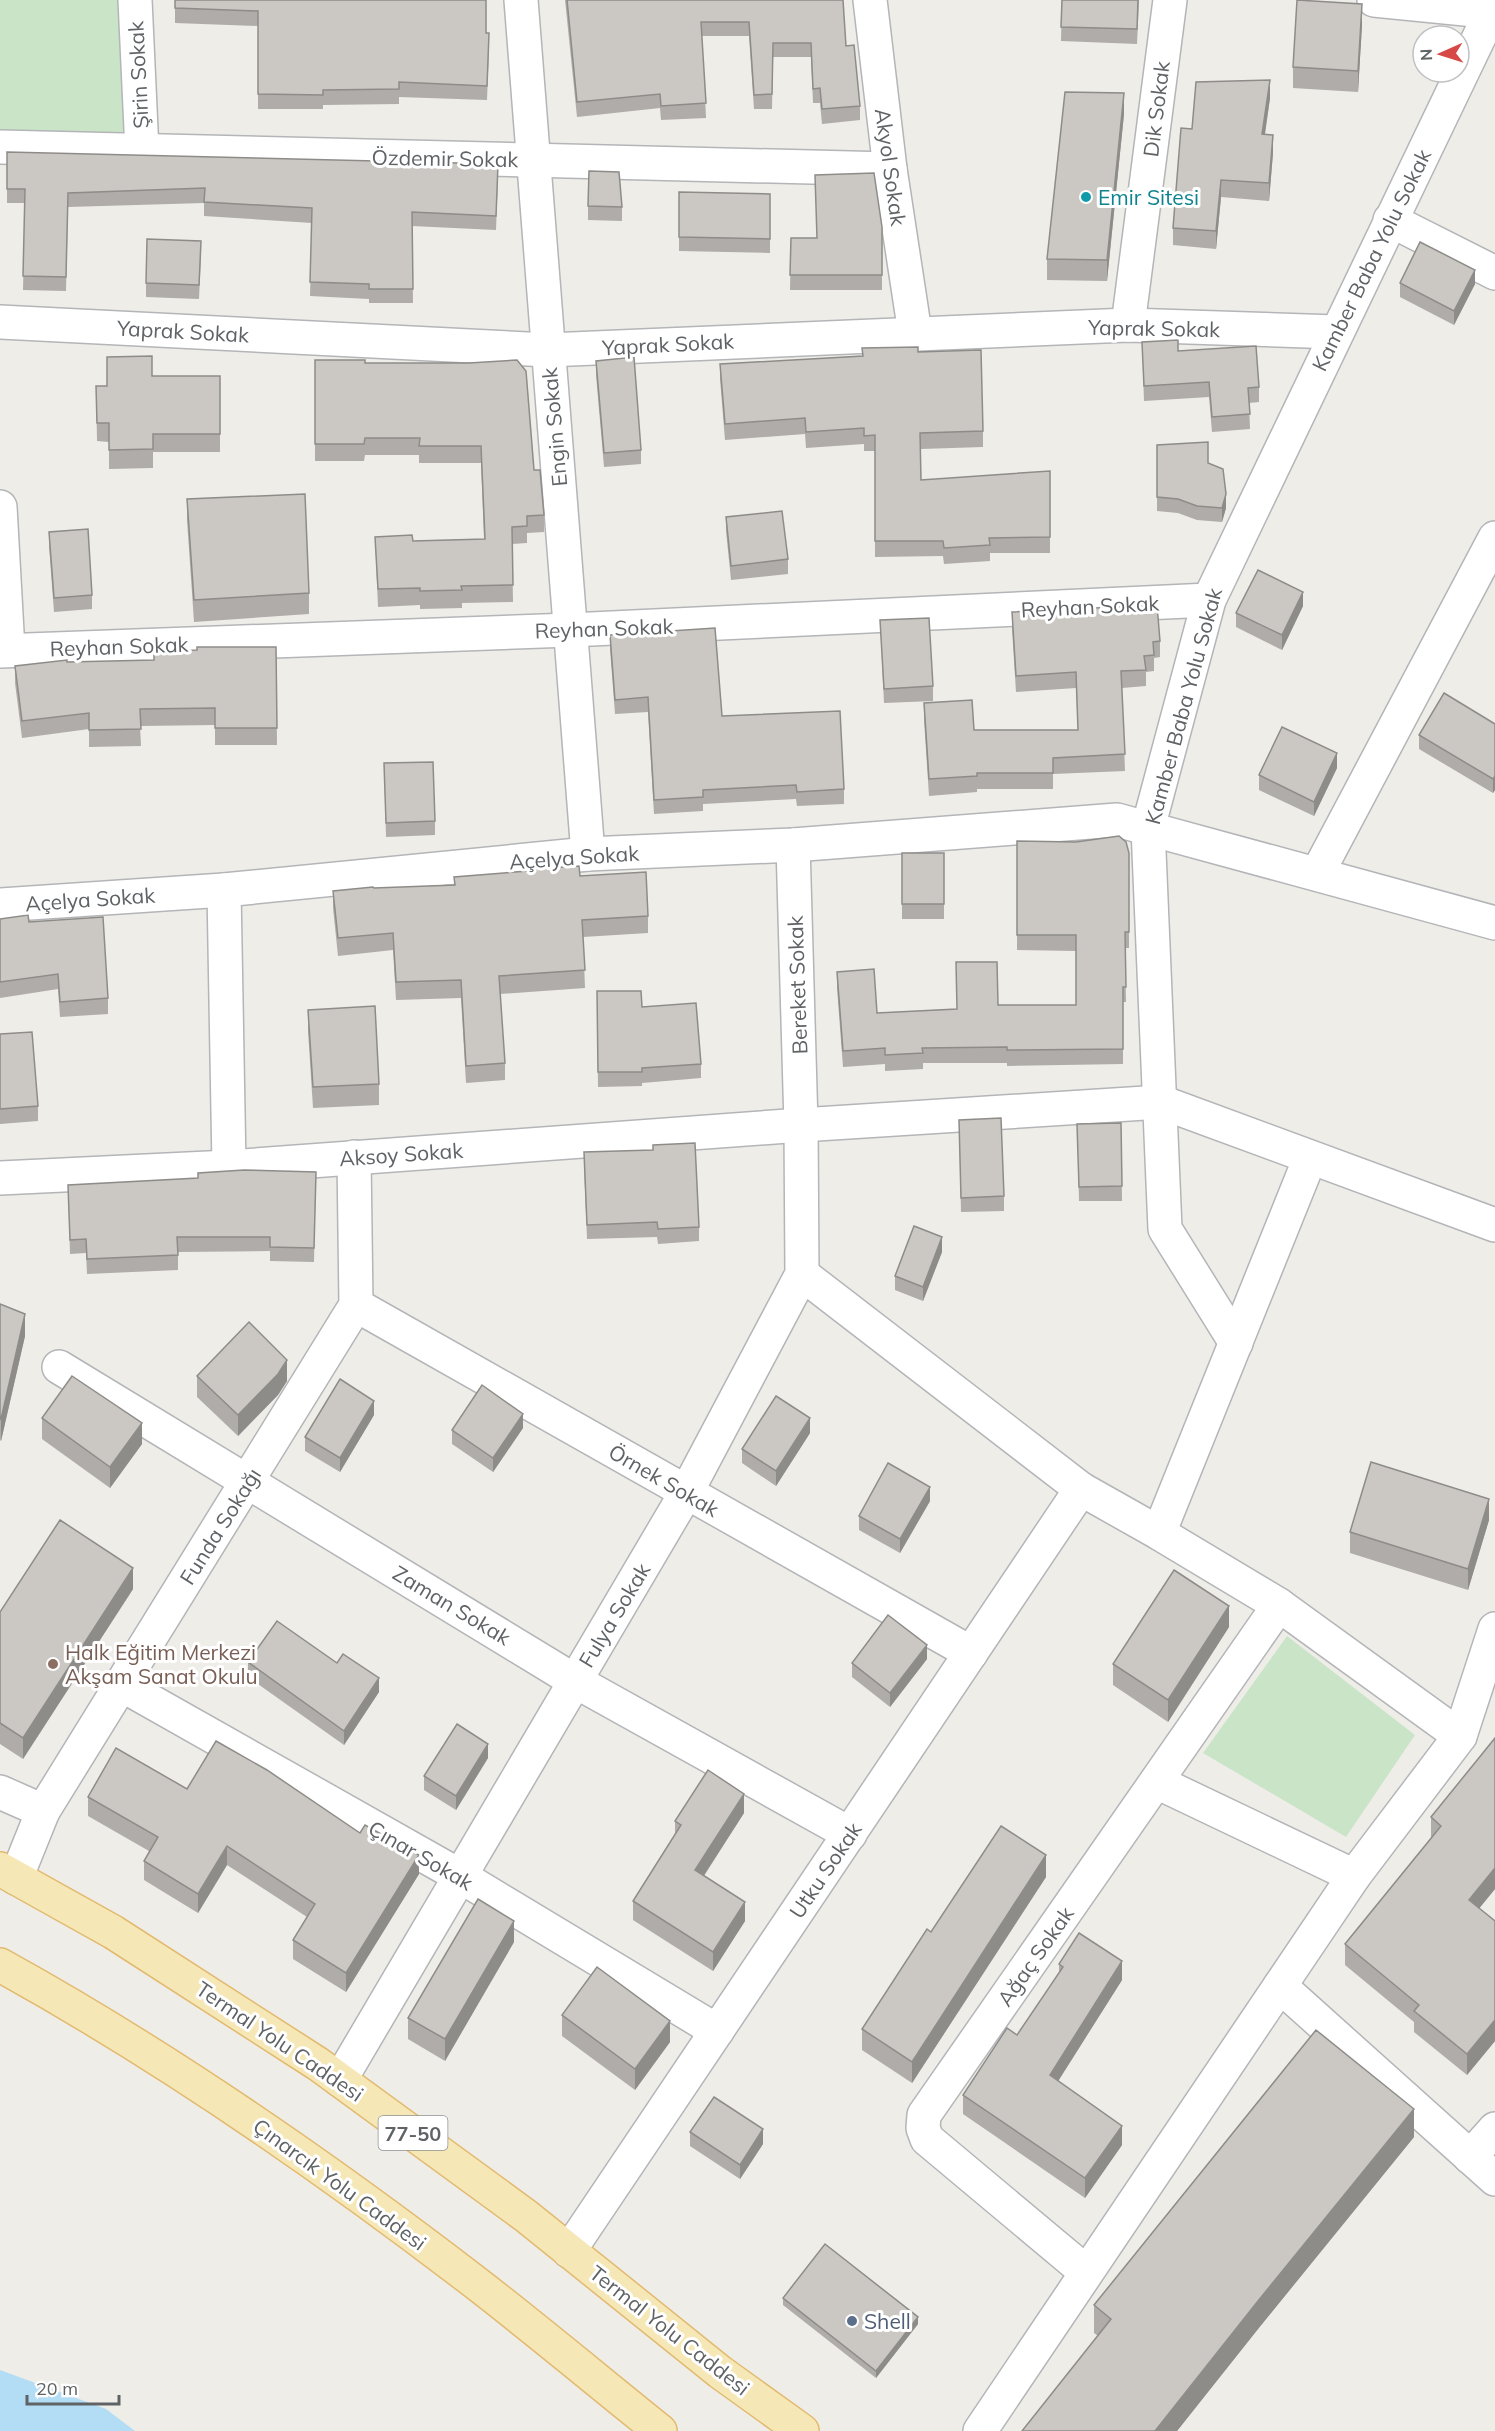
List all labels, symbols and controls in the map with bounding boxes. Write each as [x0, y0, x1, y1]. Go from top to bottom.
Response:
street label: Şirin Sokak [122, 20, 154, 129]
north arrow [1411, 24, 1471, 84]
text: N [1416, 48, 1436, 61]
street label: Dik Sokak [1137, 60, 1175, 158]
street label: Akyol Sokak [870, 106, 912, 228]
street label: Özdemir Sokak [371, 144, 519, 172]
street label: Kamber Baba Yolu Sokak [1306, 145, 1436, 375]
place label: Emir Sitesi [1098, 184, 1199, 210]
marker: Emir Sitesi [1079, 190, 1093, 204]
street label: Yaprak Sokak [1087, 314, 1220, 342]
street label: Yaprak Sokak [115, 315, 250, 347]
street label: Yaprak Sokak [600, 328, 735, 360]
street label: Engin Sokak [536, 366, 572, 488]
street label: Kamber Baba Yolu Sokak [1139, 585, 1227, 827]
street label: Reyhan Sokak [1020, 589, 1160, 623]
street label: Reyhan Sokak [534, 613, 674, 643]
street label: Reyhan Sokak [49, 631, 189, 661]
street label: Açelya Sokak [508, 839, 640, 875]
street label: Açelya Sokak [24, 881, 156, 917]
street label: Bereket Sokak [782, 915, 812, 1055]
street label: Aksoy Sokak [338, 1137, 464, 1171]
street label: Örnek Sokak [604, 1438, 724, 1522]
street label: Funda Sokağı [174, 1463, 266, 1589]
street label: Fulya Sokak [573, 1558, 655, 1672]
street label: Zaman Sokak [388, 1560, 516, 1650]
place label: Halk Eğitim Merkezi Akşam Sanat Okulu [65, 1639, 258, 1689]
marker: Halk Eğitim Merkezi Akşam Sanat Okulu [46, 1657, 60, 1671]
street label: Çınar Sokak [364, 1815, 478, 1895]
street label: Utku Sokak [783, 1817, 867, 1923]
street label: Ağaç Sokak [991, 1901, 1079, 2011]
street label: Termal Yolu Caddesi [191, 1975, 369, 2107]
street label: Çınarcık Yolu Caddesi [248, 2112, 432, 2256]
road number: 77-50 [378, 2116, 448, 2150]
street label: Termal Yolu Caddesi [585, 2259, 755, 2401]
place label: Shell [864, 2308, 911, 2334]
marker: Shell [845, 2314, 859, 2328]
scale bar [27, 2368, 118, 2406]
text: 20 m [36, 2377, 78, 2400]

